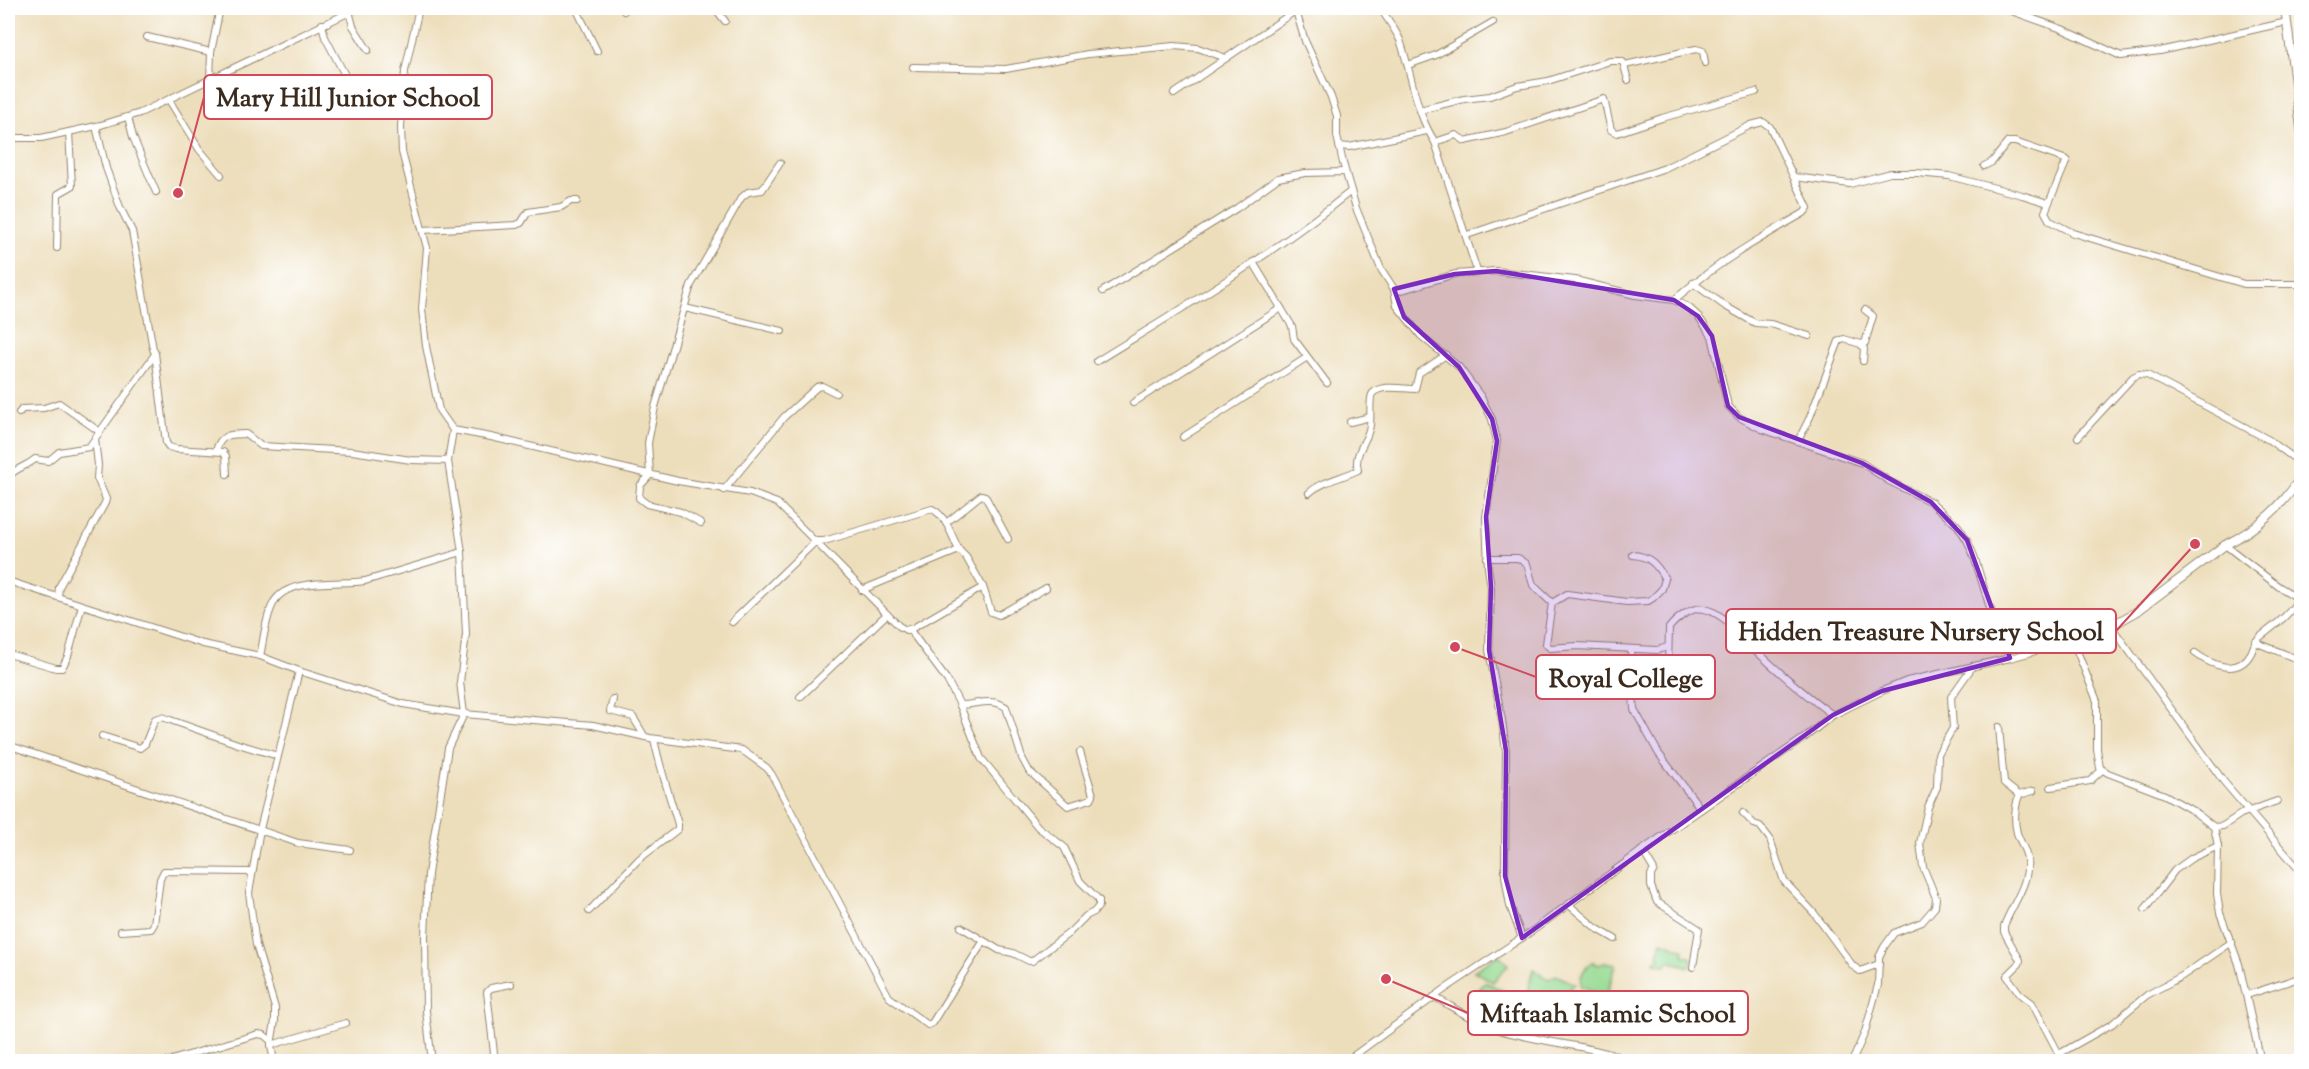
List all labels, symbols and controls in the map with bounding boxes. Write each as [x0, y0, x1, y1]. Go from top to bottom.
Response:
callout: Mary Hill Junior School [204, 75, 492, 119]
text: Mary Hill Junior School [216, 81, 481, 118]
callout: Hidden Treasure Nursery School [1726, 609, 2116, 653]
text: Hidden Treasure Nursery School [1738, 615, 2105, 652]
callout: Royal College [1536, 655, 1715, 699]
text: Royal College [1549, 662, 1703, 699]
callout: Miftaah Islamic School [1468, 991, 1748, 1035]
text: Miftaah Islamic School [1480, 997, 1737, 1034]

